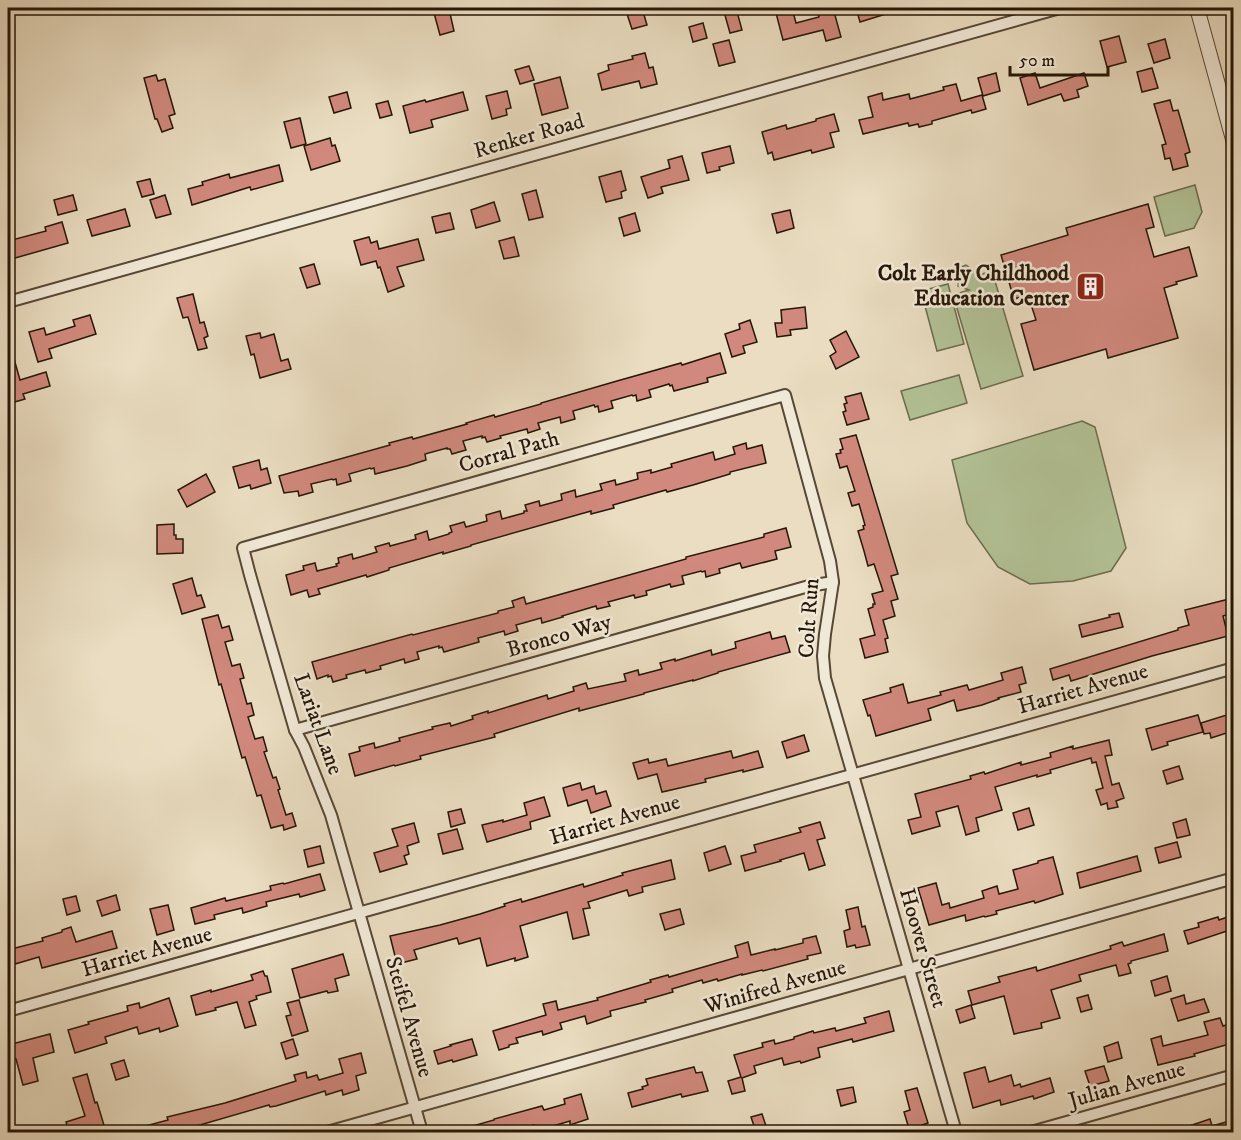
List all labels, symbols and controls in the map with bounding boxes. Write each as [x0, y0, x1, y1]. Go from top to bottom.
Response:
scale bar [1010, 39, 1108, 77]
text: 50 m [1019, 50, 1055, 72]
street label: Renker Road [471, 107, 587, 165]
place label: Colt Early Childhood Education Center [878, 260, 1070, 312]
building icon: Colt Early Childhood Education Center [1074, 270, 1106, 302]
street label: Corral Path [456, 425, 563, 479]
street label: Colt Run [793, 577, 825, 659]
street label: Bronco Way [504, 608, 615, 664]
street label: Harriet Avenue [1015, 658, 1151, 720]
street label: Lariat Lane [287, 670, 349, 778]
street label: Harriet Avenue [547, 789, 683, 851]
street label: Hoover Street [893, 885, 953, 1011]
street label: Harriet Avenue [79, 921, 215, 983]
street label: Steifel Avenue [379, 954, 439, 1080]
street label: Winifred Avenue [700, 954, 849, 1020]
street label: Julian Avenue [1064, 1055, 1189, 1115]

